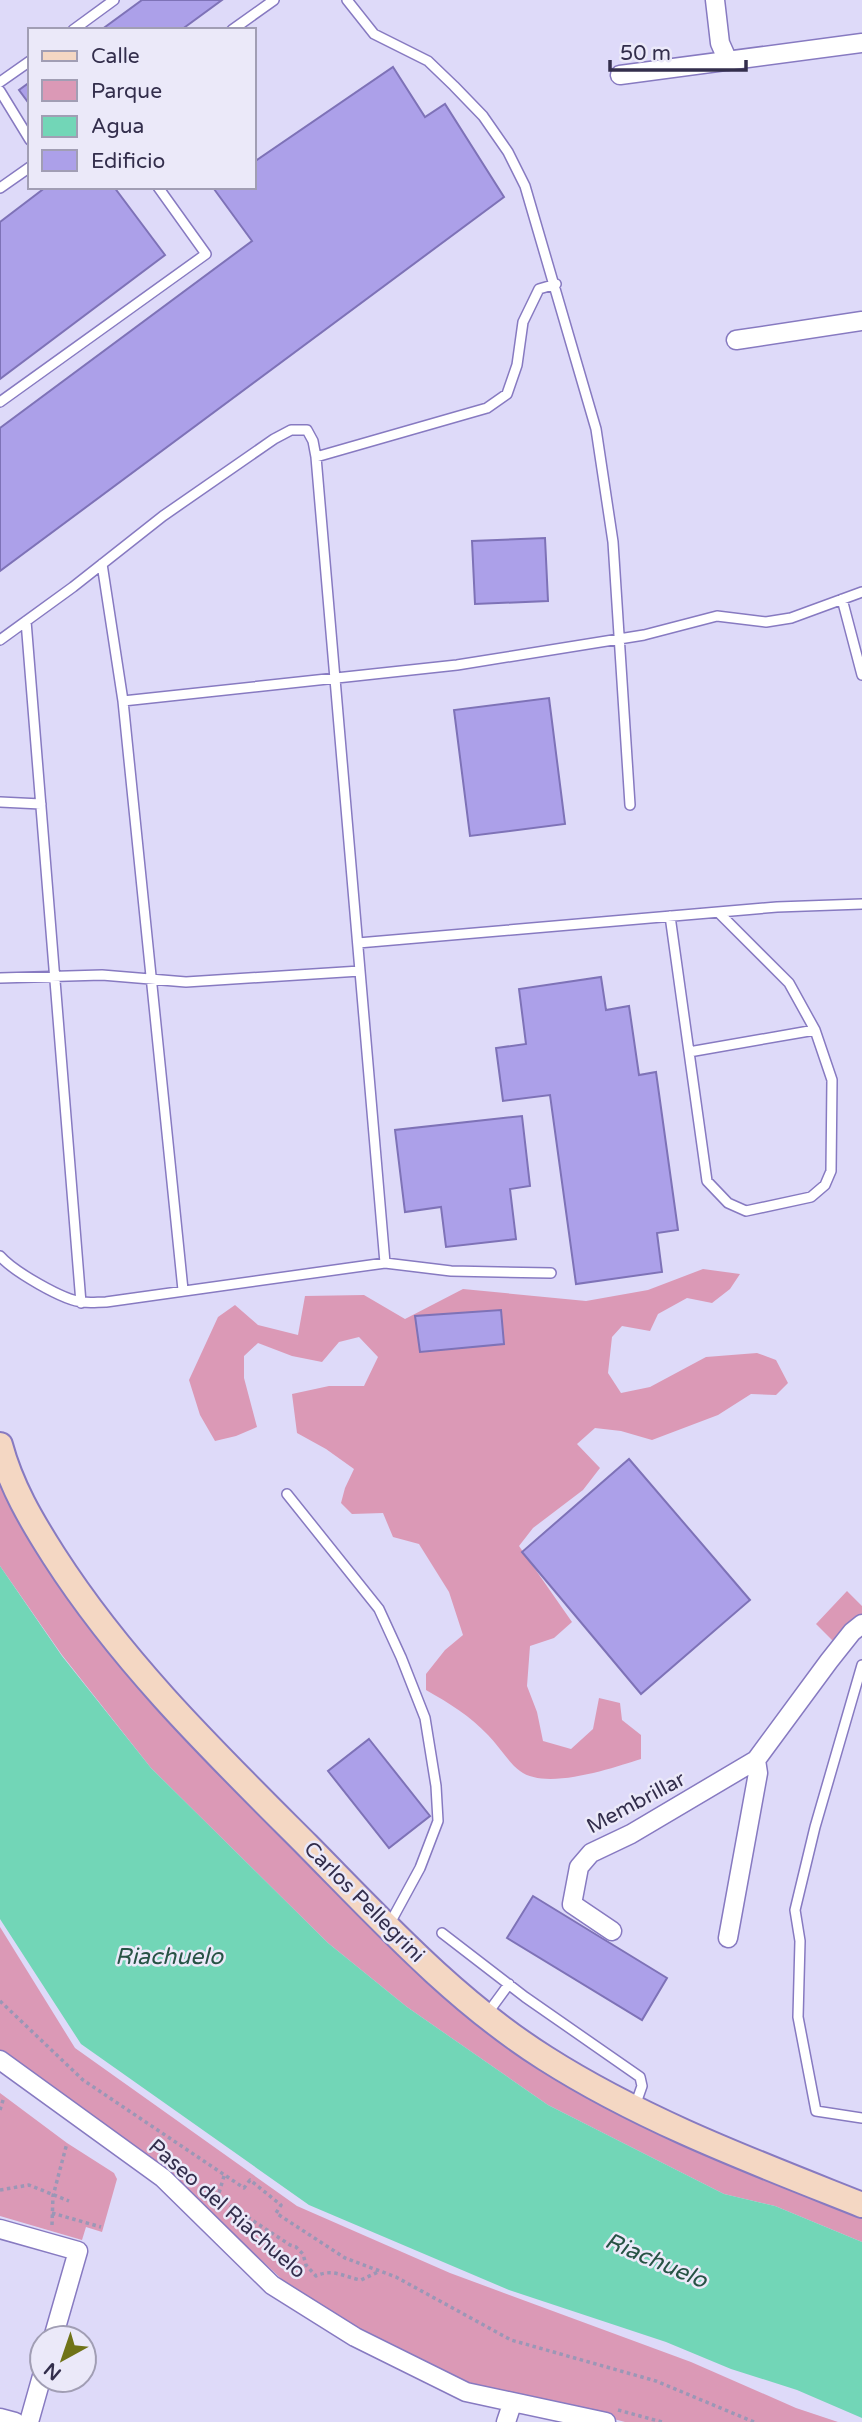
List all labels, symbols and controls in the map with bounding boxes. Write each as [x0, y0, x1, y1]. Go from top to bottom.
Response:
legend [28, 28, 256, 189]
scale bar [610, 28, 746, 72]
text: 50 m [620, 41, 671, 66]
text: Calle [91, 44, 140, 69]
text: Parque [91, 79, 162, 104]
text: Agua [91, 114, 144, 139]
text: Edificio [91, 149, 165, 174]
street label: Membrillar [582, 1767, 690, 1839]
street label: Carlos Pellegrini [298, 1836, 430, 1968]
water label: Riachuelo [115, 1943, 224, 1971]
street label: Paseo del Riachuelo [143, 2134, 311, 2284]
water label: Riachuelo [601, 2227, 712, 2295]
north arrow [28, 2324, 98, 2394]
text: N [40, 2358, 66, 2385]

